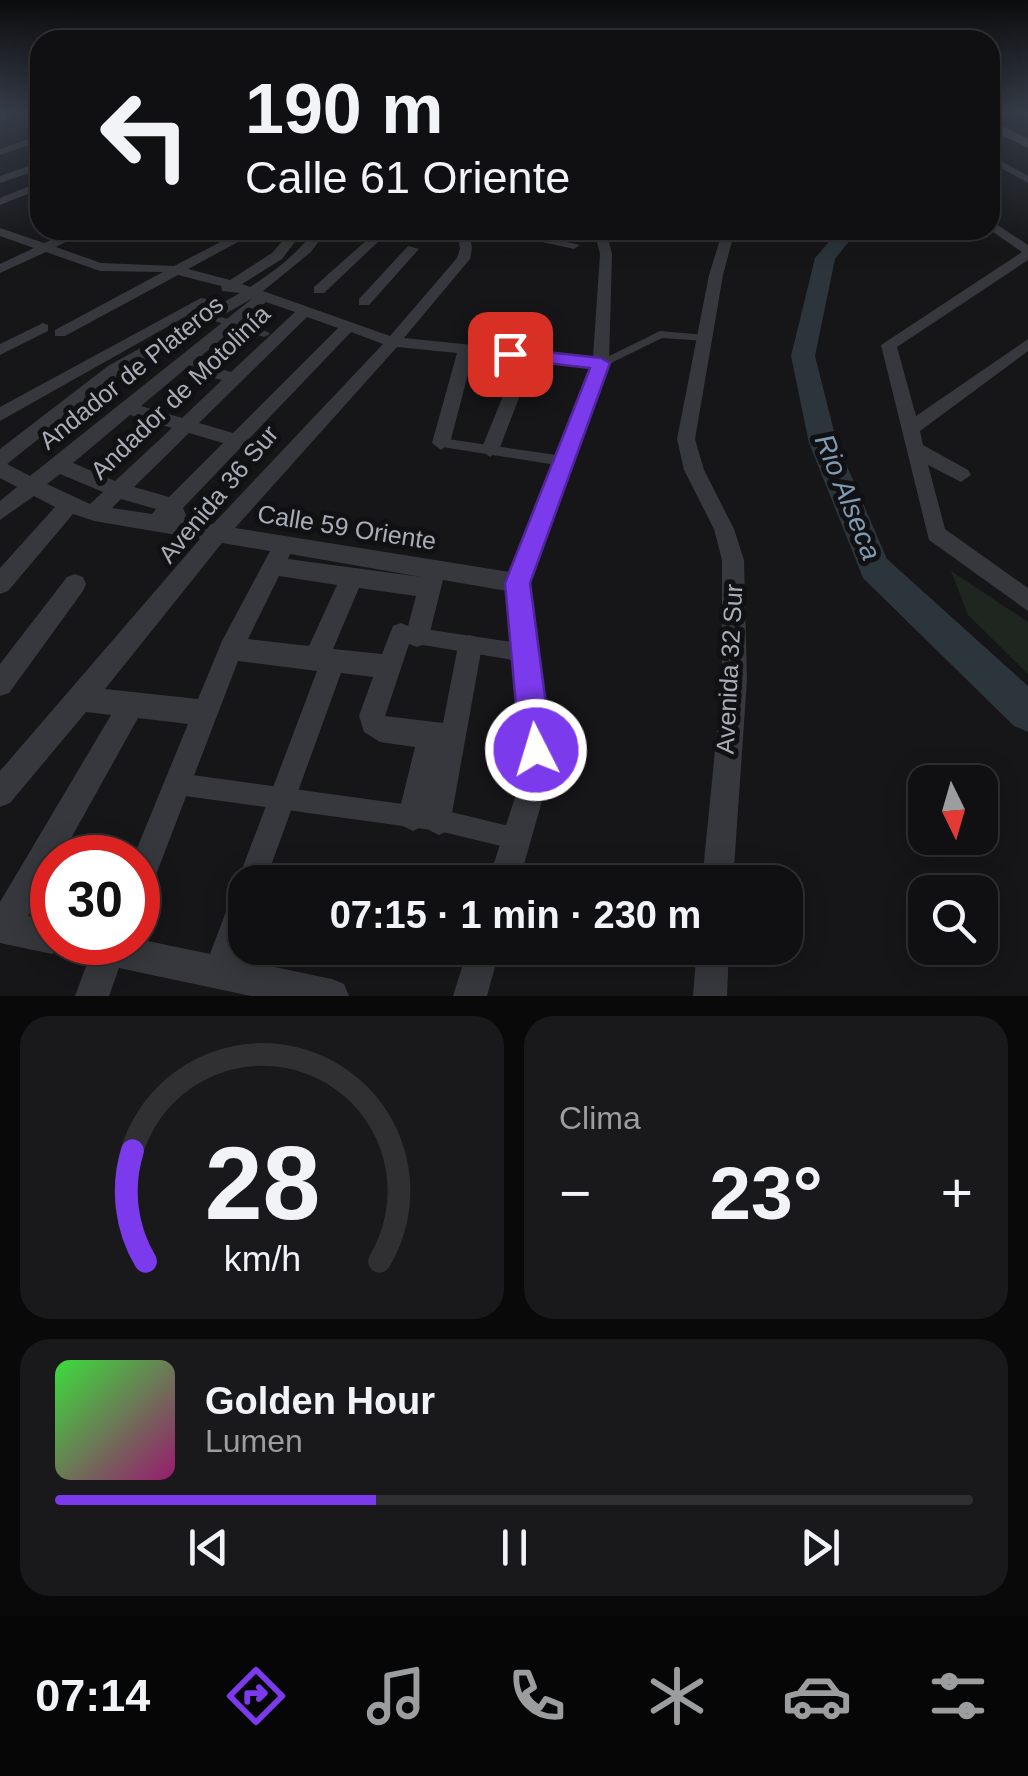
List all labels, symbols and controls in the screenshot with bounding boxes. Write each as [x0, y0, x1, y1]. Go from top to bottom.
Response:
icon: left [80, 70, 210, 200]
text: 190 m [245, 70, 443, 148]
text: Calle 61 Oriente [245, 152, 570, 203]
street label: Andador de Plateros [34, 289, 228, 455]
street label: Andador de Motolinía [85, 299, 275, 485]
pin [468, 312, 553, 397]
icon: arrive [483, 327, 538, 382]
street label: Avenida 36 Sur [152, 420, 284, 568]
water label: Rio Alseca [809, 430, 887, 564]
street label: Calle 59 Oriente [256, 499, 438, 555]
street label: Avenida 32 Sur [711, 583, 747, 755]
position arrow [484, 698, 588, 802]
north arrow [908, 765, 998, 855]
map controls [908, 765, 998, 965]
speed limit sign: 30 [30, 835, 160, 965]
button: search [908, 875, 998, 965]
text: 07:15 · 1 min · 230 m [330, 894, 701, 936]
text: Clima [559, 1100, 641, 1136]
text: 28 [204, 1125, 320, 1241]
text: 23° [709, 1151, 823, 1235]
text: − [559, 1162, 591, 1224]
text: + [941, 1162, 973, 1224]
text: km/h [223, 1239, 301, 1279]
text: Golden Hour [205, 1380, 435, 1422]
text: Lumen [205, 1423, 303, 1459]
icon: previous [181, 1520, 236, 1575]
icon: pause [487, 1520, 542, 1575]
icon: next [793, 1520, 848, 1575]
icon: directions [221, 1661, 291, 1731]
icon: music [361, 1661, 431, 1731]
icon: phone [502, 1661, 572, 1731]
icon: climate [642, 1661, 712, 1731]
icon: car [782, 1661, 852, 1731]
icon: filters [923, 1661, 993, 1731]
text: 07:14 [35, 1670, 150, 1721]

